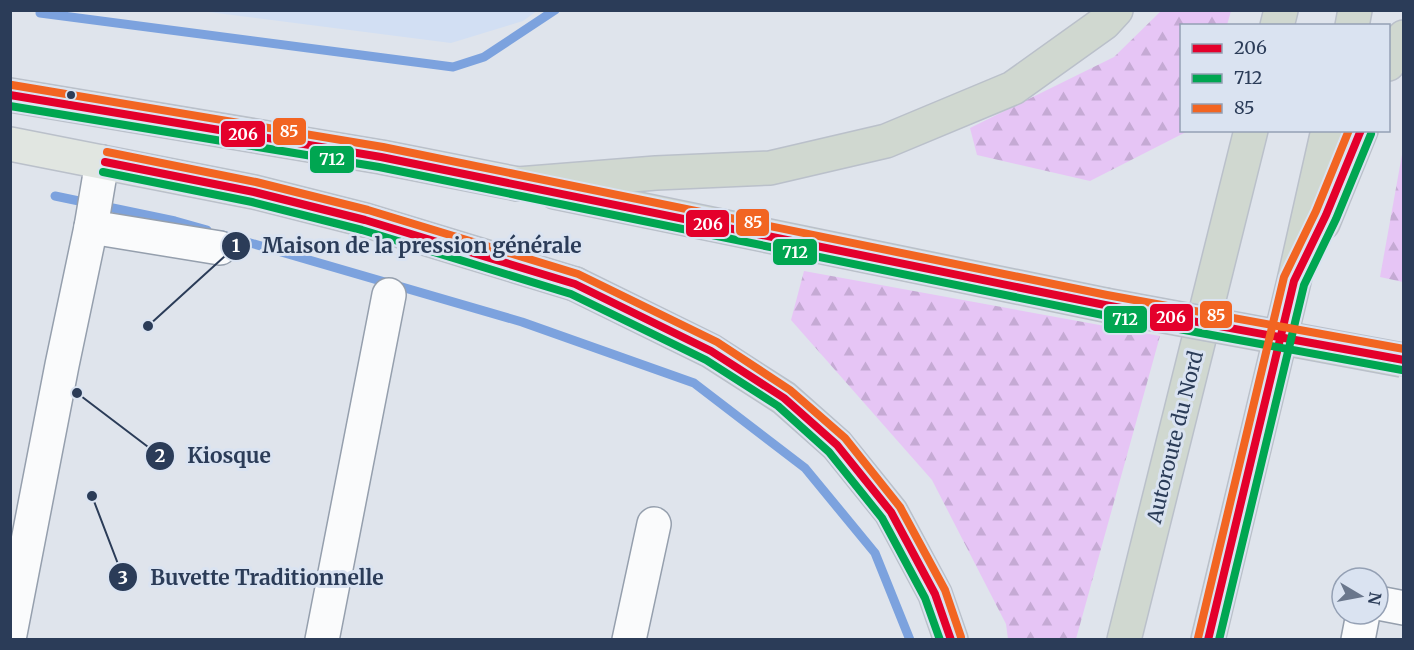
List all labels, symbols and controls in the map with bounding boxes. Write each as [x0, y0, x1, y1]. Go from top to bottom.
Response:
legend [1180, 24, 1390, 132]
text: 206 [1234, 36, 1267, 59]
text: 712 [1234, 66, 1263, 89]
unlabelled marker [65, 89, 77, 101]
text: 85 [1234, 96, 1255, 119]
line badge: 85 [272, 117, 307, 146]
line badge: 206 [220, 120, 266, 148]
text: 85 [280, 121, 298, 141]
text: 206 [228, 124, 258, 144]
line badge: 712 [309, 145, 355, 174]
text: 712 [319, 149, 345, 169]
line badge: 85 [735, 208, 770, 237]
line badge: 206 [685, 209, 730, 238]
text: 85 [744, 212, 762, 232]
text: 206 [693, 214, 723, 234]
callout: Maison de la pression générale [221, 226, 594, 265]
text: Maison de la pression générale [262, 232, 582, 259]
text: 1 [232, 234, 240, 257]
line badge: 712 [772, 238, 818, 266]
text: 712 [782, 242, 808, 262]
line badge: 85 [1199, 300, 1233, 329]
line badge: 206 [1149, 303, 1194, 332]
line badge: 712 [1103, 305, 1148, 334]
text: 85 [1207, 305, 1225, 325]
text: 206 [1156, 307, 1186, 327]
text: 712 [1112, 309, 1138, 329]
street label: Autoroute du Nord [1141, 348, 1208, 527]
callout: Kiosque [145, 436, 283, 475]
text: Kiosque [187, 442, 271, 469]
text: 2 [155, 444, 165, 467]
callout: Buvette Traditionnelle [108, 558, 396, 597]
text: Buvette Traditionnelle [150, 564, 384, 591]
text: 3 [118, 566, 128, 589]
north arrow [1330, 566, 1390, 626]
text: N [1364, 591, 1386, 607]

